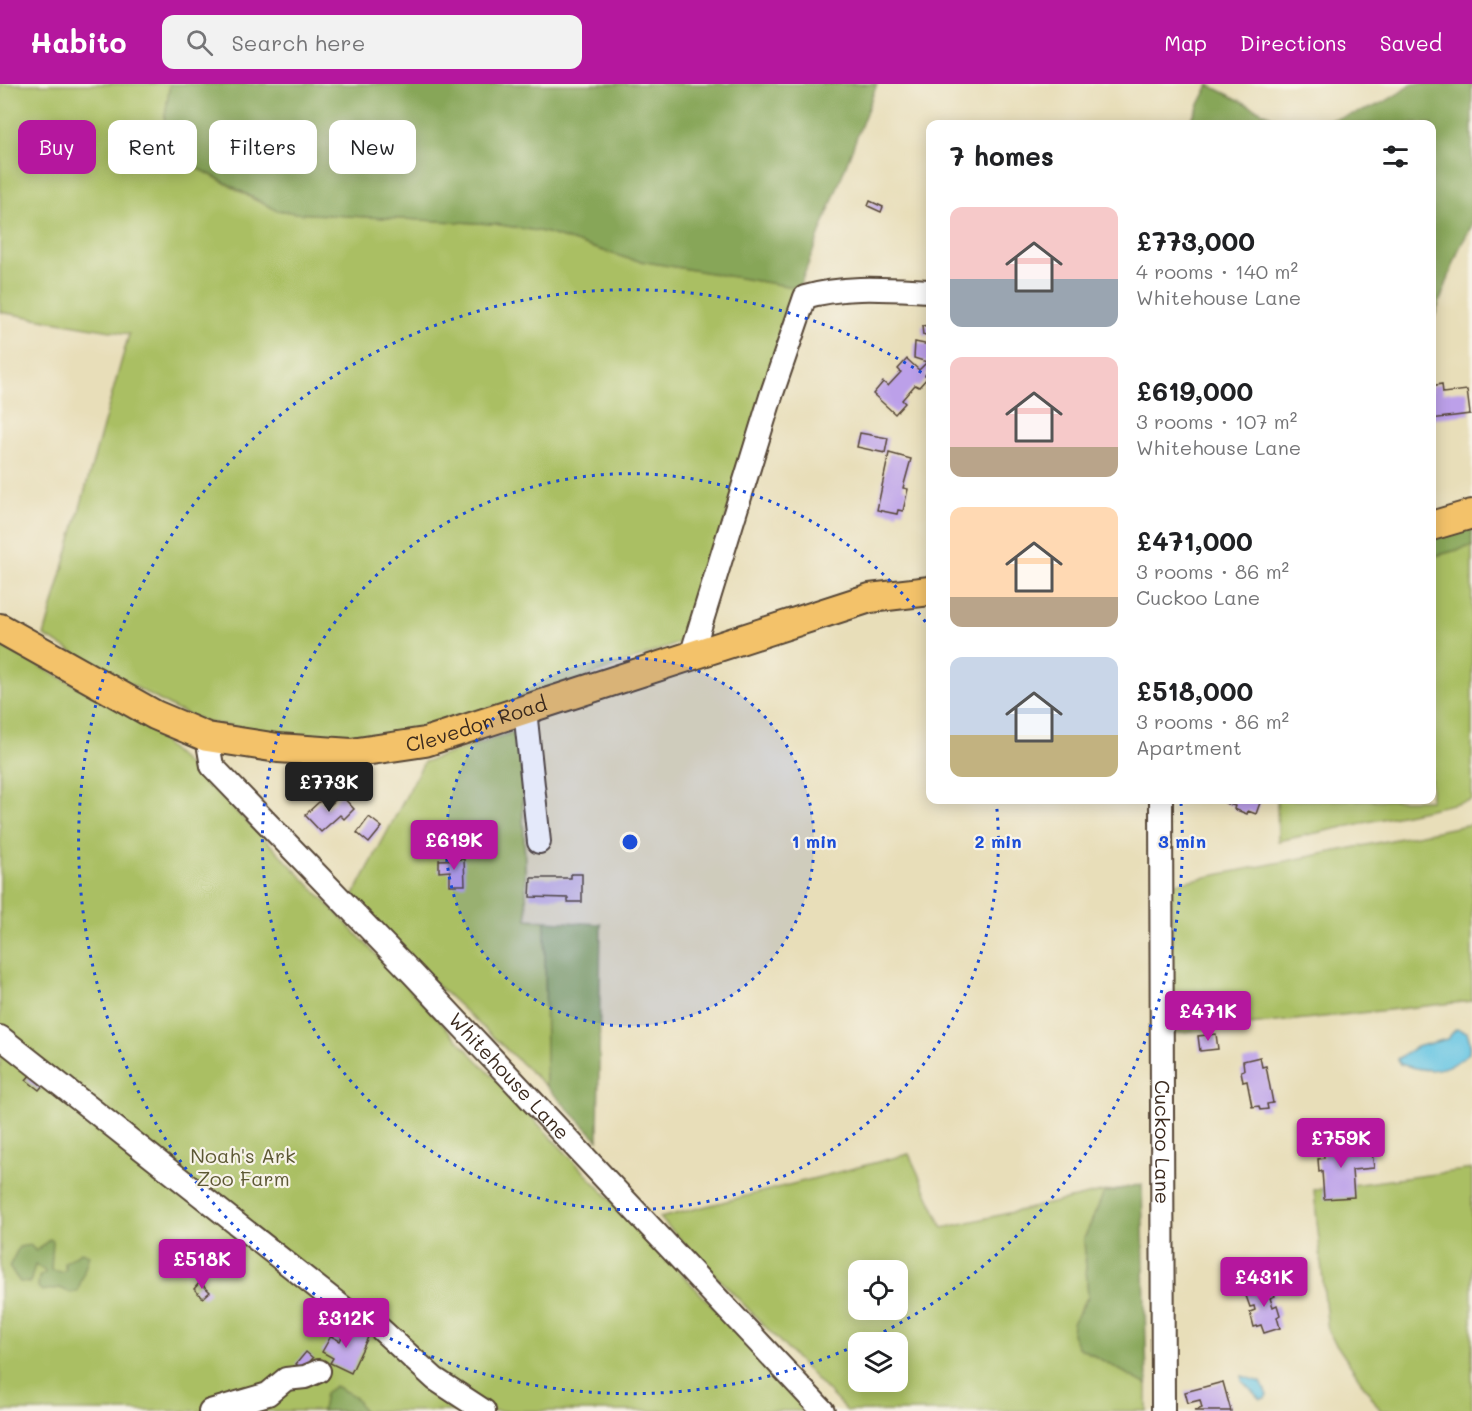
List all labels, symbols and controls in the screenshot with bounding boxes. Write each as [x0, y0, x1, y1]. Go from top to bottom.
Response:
search box [162, 15, 582, 69]
text: Habito [30, 24, 126, 60]
icon: search [183, 26, 216, 59]
text: Search here [231, 28, 365, 57]
text: Map [1164, 29, 1207, 56]
text: Directions [1240, 29, 1347, 56]
text: Saved [1380, 29, 1442, 56]
chip: Buy [18, 120, 96, 174]
chip: Rent [108, 120, 197, 174]
chip: Filters [209, 120, 317, 174]
chip: New [329, 120, 416, 174]
text: 7 homes [950, 139, 1054, 173]
icon: filters [1379, 140, 1412, 173]
text: £773,000 [1136, 224, 1255, 258]
icon: home [998, 231, 1070, 303]
text: 4 rooms · 140 m² [1136, 258, 1298, 284]
text: Whitehouse Lane [1136, 284, 1301, 310]
text: £619,000 [1136, 374, 1253, 408]
icon: home [998, 381, 1070, 453]
text: 3 rooms · 107 m² [1136, 408, 1297, 434]
text: Whitehouse Lane [1136, 434, 1301, 460]
text: £471,000 [1136, 524, 1253, 558]
icon: home [998, 531, 1070, 603]
text: 3 rooms · 86 m² [1136, 558, 1289, 584]
text: Cuckoo Lane [1136, 584, 1260, 610]
text: £518,000 [1136, 674, 1253, 708]
icon: home [998, 681, 1070, 753]
street label: Clevedon Road [404, 689, 550, 757]
text: 3 rooms · 86 m² [1136, 708, 1289, 734]
text: Apartment [1136, 734, 1242, 760]
pin: £773K [287, 762, 371, 813]
text: £773K [299, 768, 359, 794]
pin: £619K [412, 820, 496, 871]
text: £619K [425, 826, 483, 852]
text: 1 min [791, 829, 837, 853]
text: 2 min [974, 829, 1022, 853]
text: 3 min [1158, 829, 1206, 853]
centre of rings [620, 832, 640, 852]
pin: £471K [1166, 991, 1250, 1042]
text: £471K [1179, 997, 1237, 1023]
street label: Whitehouse Lane [444, 1006, 576, 1145]
street label: Cuckoo Lane [1150, 1080, 1176, 1204]
pin: £759K [1299, 1118, 1383, 1169]
text: £759K [1311, 1124, 1371, 1150]
park label: Noah's Ark Zoo Farm [190, 1142, 296, 1191]
pin: £518K [160, 1239, 244, 1290]
text: £518K [173, 1245, 231, 1271]
pin: £431K [1222, 1257, 1306, 1308]
map controls [848, 1260, 908, 1392]
button: locate [848, 1260, 908, 1320]
text: £431K [1234, 1263, 1294, 1289]
pin: £312K [304, 1298, 388, 1349]
text: £312K [317, 1304, 375, 1330]
button: layers [848, 1332, 908, 1392]

